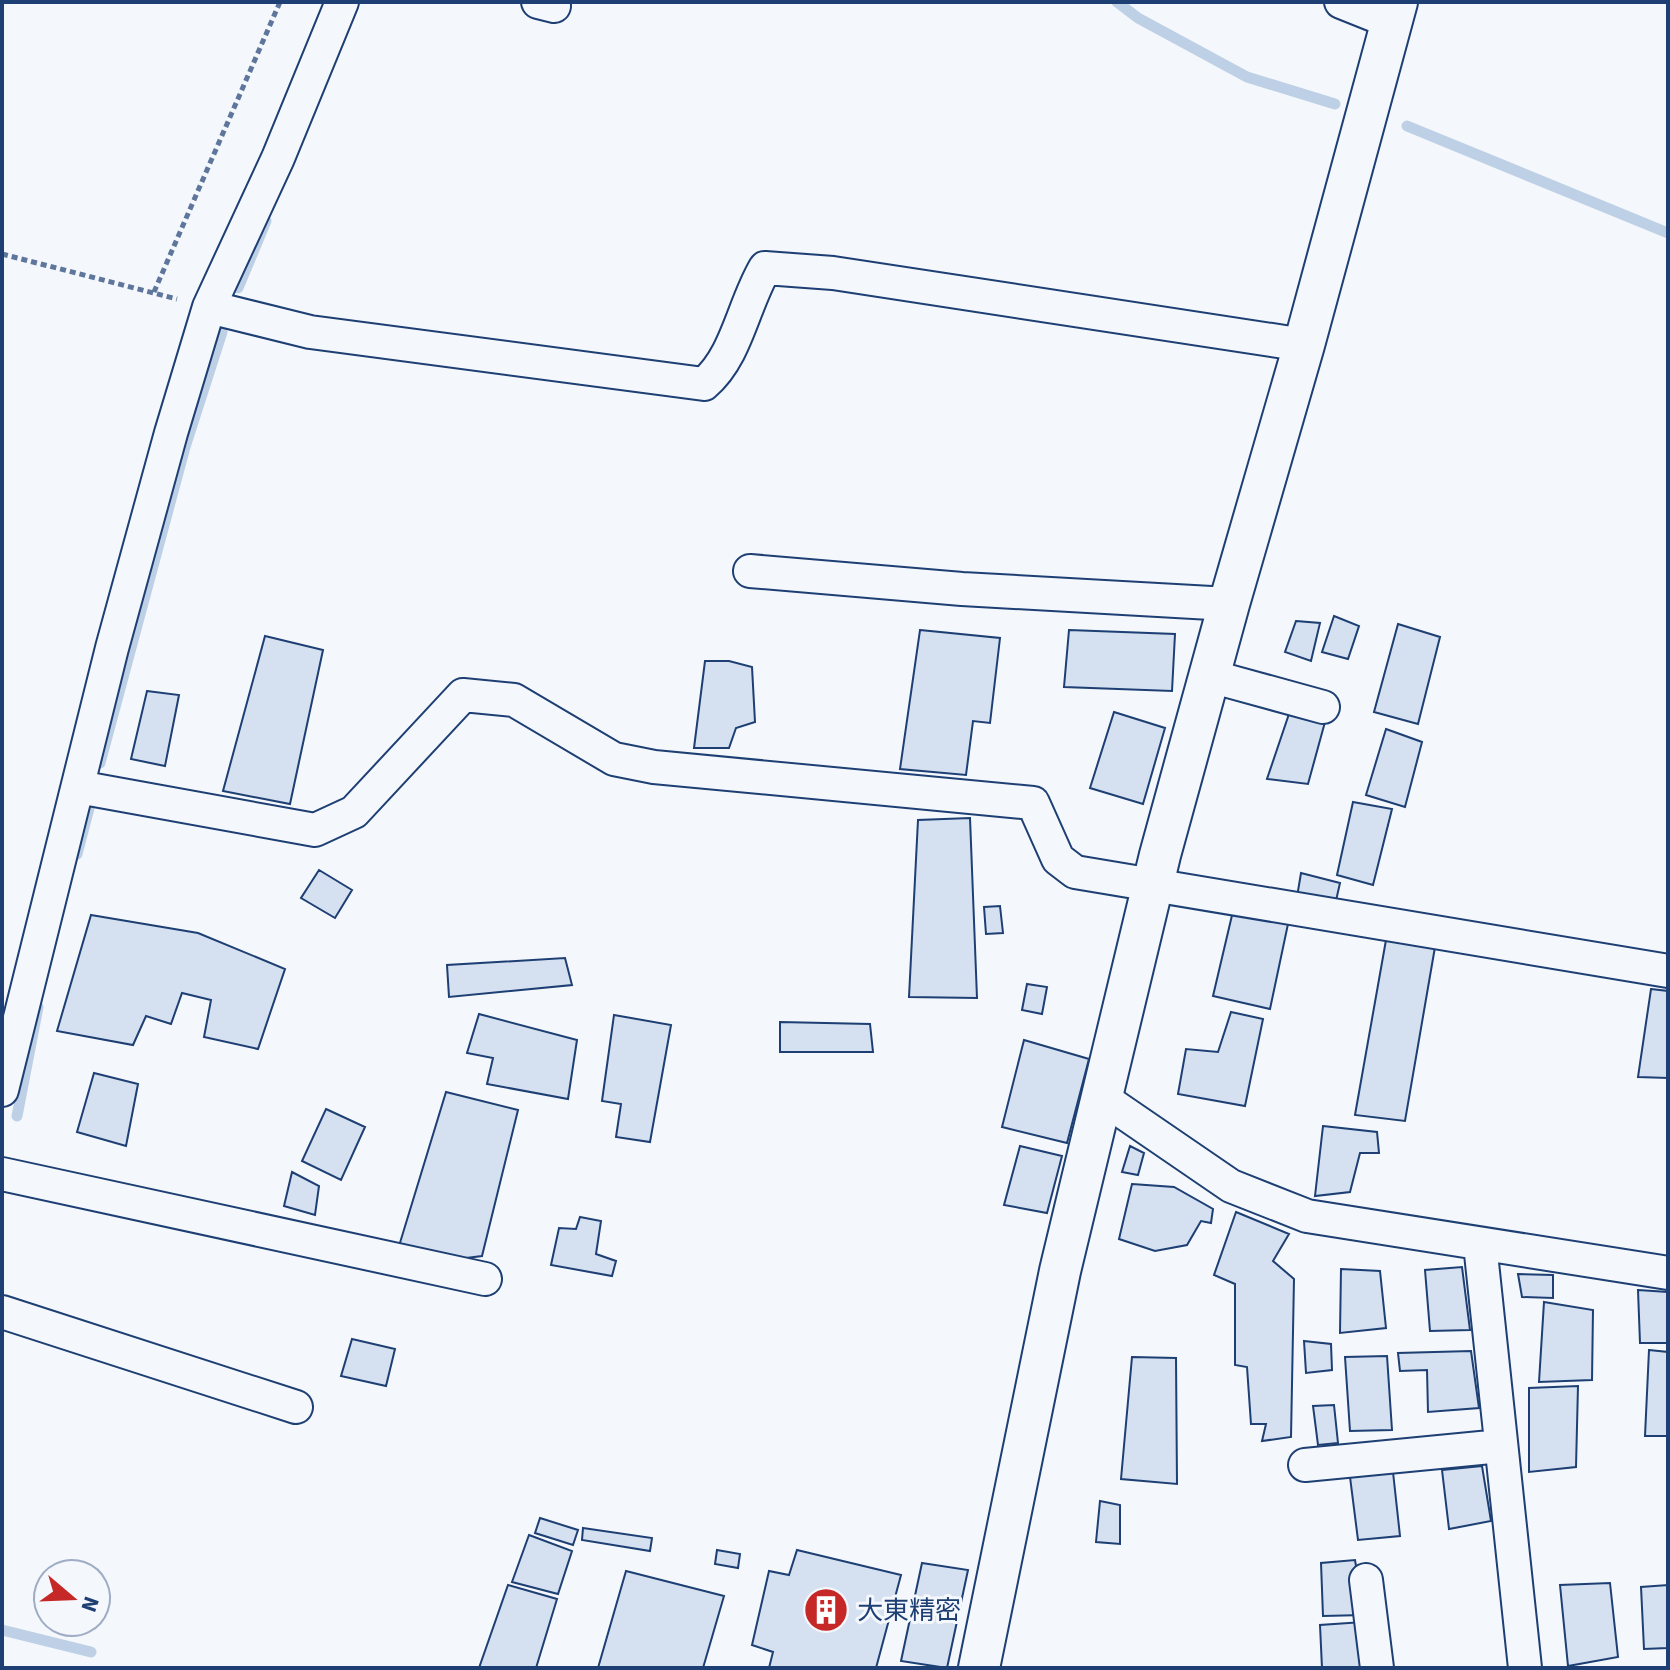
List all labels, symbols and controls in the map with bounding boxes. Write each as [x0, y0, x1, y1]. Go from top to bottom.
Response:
north arrow [32, 1558, 112, 1638]
building icon: 大東精密 [802, 1586, 850, 1634]
text: N [72, 1592, 107, 1616]
place label: 大東精密 [857, 1592, 961, 1629]

